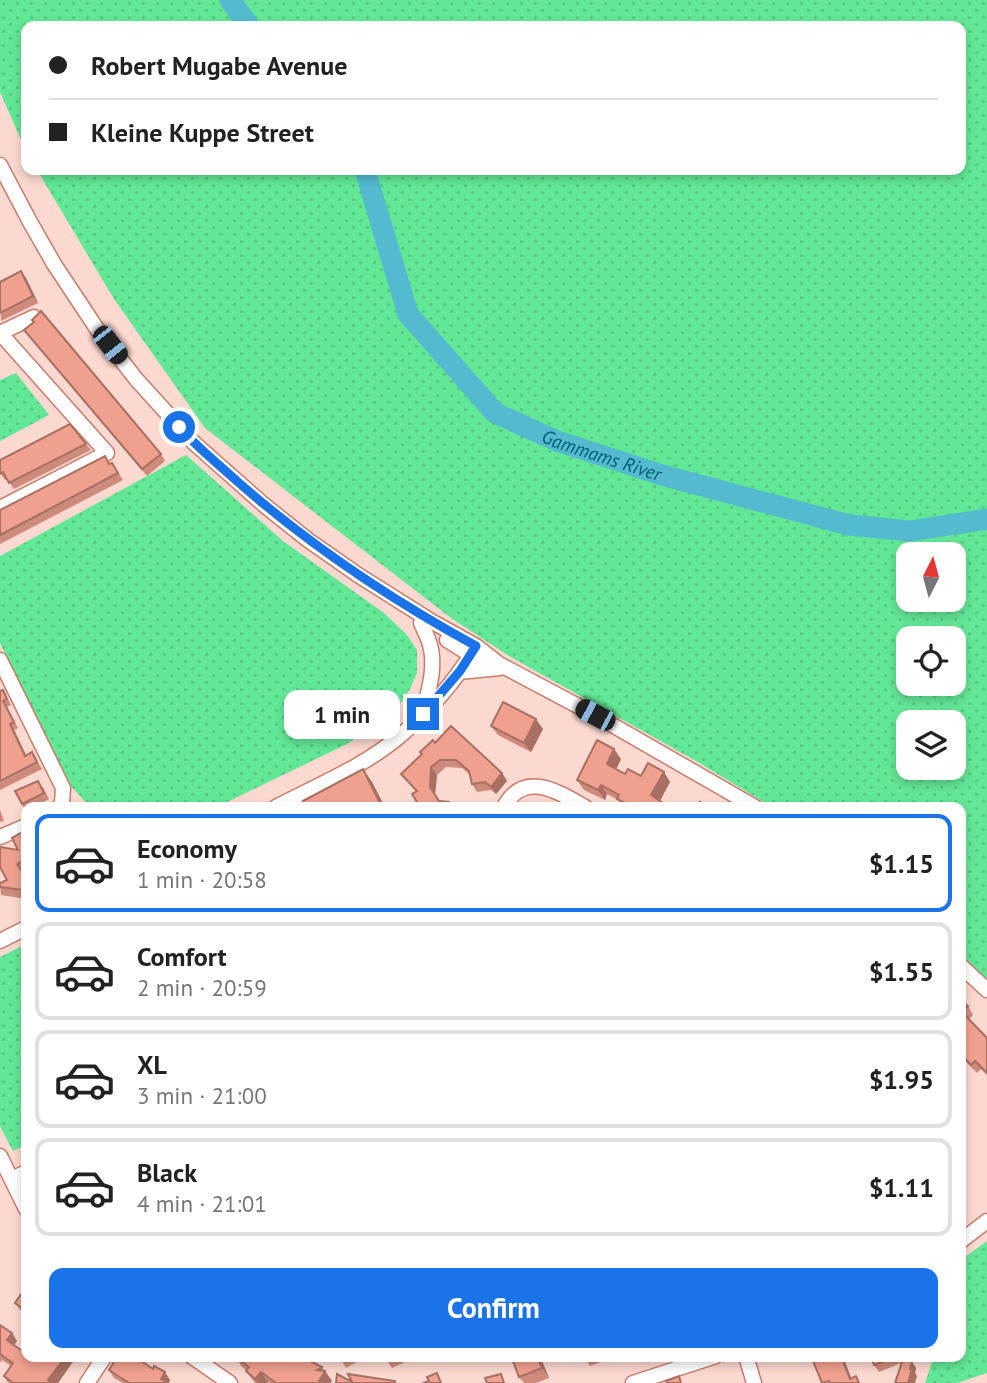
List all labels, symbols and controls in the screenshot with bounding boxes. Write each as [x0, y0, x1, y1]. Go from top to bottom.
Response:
text: Robert Mugabe Avenue [91, 49, 347, 82]
text: Kleine Kuppe Street [91, 116, 314, 149]
car [89, 322, 132, 368]
route start [163, 411, 195, 443]
water label: Gammams River [538, 424, 666, 487]
north arrow [896, 542, 966, 612]
map controls [896, 542, 966, 780]
button: locate [896, 626, 966, 696]
callout: 1 min [283, 690, 398, 738]
car [572, 696, 619, 734]
route end [407, 698, 439, 730]
text: 1 min [314, 700, 370, 729]
button: layers [896, 710, 966, 780]
icon: car [53, 832, 116, 895]
text: Economy [137, 832, 237, 865]
text: $1.15 [869, 847, 934, 880]
text: 1 min · 20:58 [137, 865, 267, 894]
icon: car [53, 940, 116, 1003]
text: Comfort [137, 940, 227, 973]
text: $1.55 [869, 955, 934, 988]
text: 2 min · 20:59 [137, 973, 267, 1002]
icon: car [53, 1048, 116, 1111]
text: XL [137, 1048, 167, 1081]
text: $1.95 [869, 1063, 934, 1096]
text: 3 min · 21:00 [137, 1081, 267, 1110]
icon: car [53, 1156, 116, 1219]
text: Black [137, 1156, 197, 1189]
text: $1.11 [869, 1171, 934, 1204]
text: 4 min · 21:01 [137, 1189, 267, 1218]
button: Confirm [49, 1268, 938, 1348]

